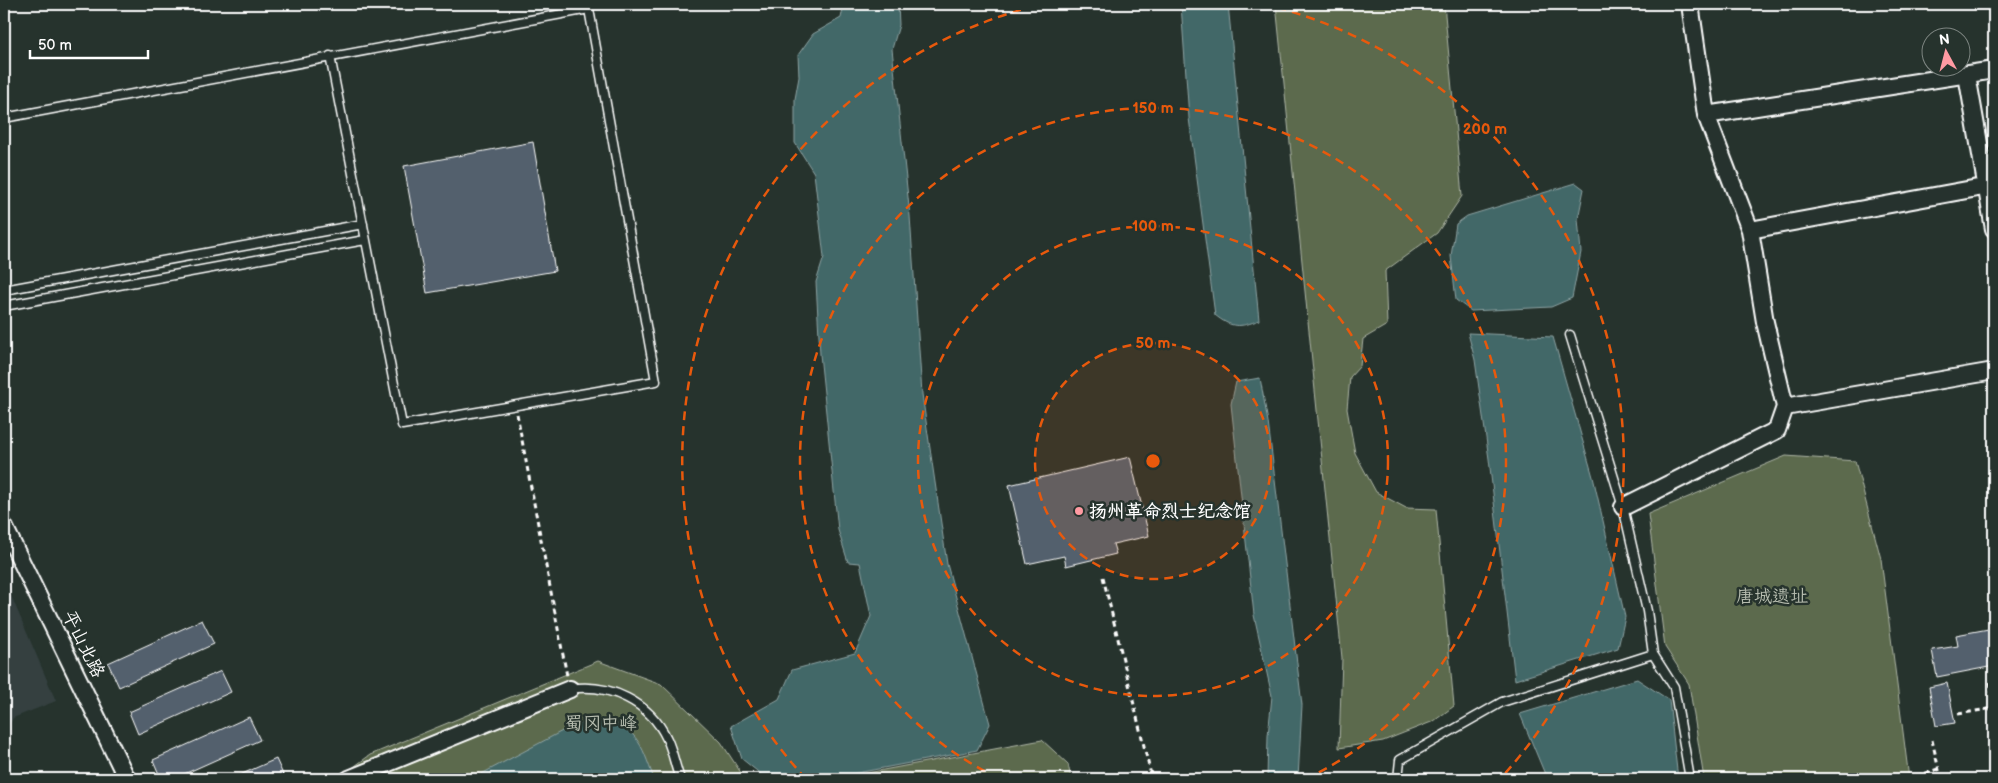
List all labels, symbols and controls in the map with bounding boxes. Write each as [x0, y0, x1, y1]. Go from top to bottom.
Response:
scale bar [30, 28, 148, 60]
north arrow [1920, 28, 1970, 78]
text: N [1938, 31, 1951, 49]
text: 50 m [38, 36, 72, 55]
text: 150 m [1132, 99, 1174, 118]
text: 200 m [1463, 120, 1507, 139]
text: 100 m [1132, 217, 1174, 236]
text: 50 m [1136, 334, 1171, 353]
centre of rings [1144, 452, 1162, 470]
place label: 扬州革命烈士纪念馆 [1089, 501, 1251, 522]
marker: 扬州革命烈士纪念馆 [1073, 505, 1085, 517]
park label: 唐城遗址 [1736, 586, 1808, 607]
street label: 平山北路 [58, 607, 109, 681]
park label: 蜀冈中峰 [565, 713, 637, 734]

